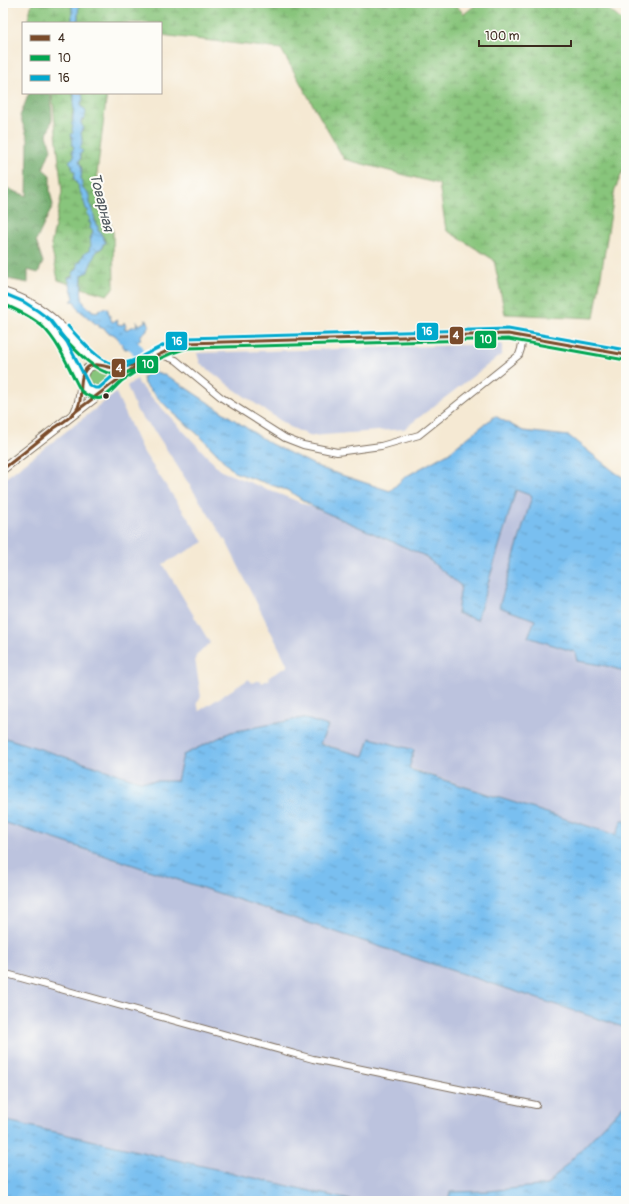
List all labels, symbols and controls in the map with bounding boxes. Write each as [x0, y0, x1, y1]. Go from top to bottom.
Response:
legend [22, 22, 162, 94]
scale bar [479, 22, 571, 48]
text: 100 m [485, 29, 520, 44]
text: 4 [58, 31, 65, 46]
text: 10 [58, 51, 71, 66]
text: 16 [58, 71, 70, 86]
water label: Товарная [85, 171, 118, 235]
line badge: 16 [416, 322, 439, 341]
text: 16 [422, 325, 433, 338]
line badge: 4 [449, 326, 464, 345]
text: 4 [452, 329, 460, 342]
line badge: 10 [474, 330, 497, 349]
line badge: 16 [165, 331, 188, 351]
text: 10 [480, 333, 492, 346]
text: 16 [172, 335, 183, 348]
line badge: 10 [136, 355, 159, 374]
line badge: 4 [111, 358, 126, 378]
text: 10 [142, 358, 154, 371]
text: 4 [115, 362, 123, 375]
unlabelled marker [101, 391, 111, 401]

